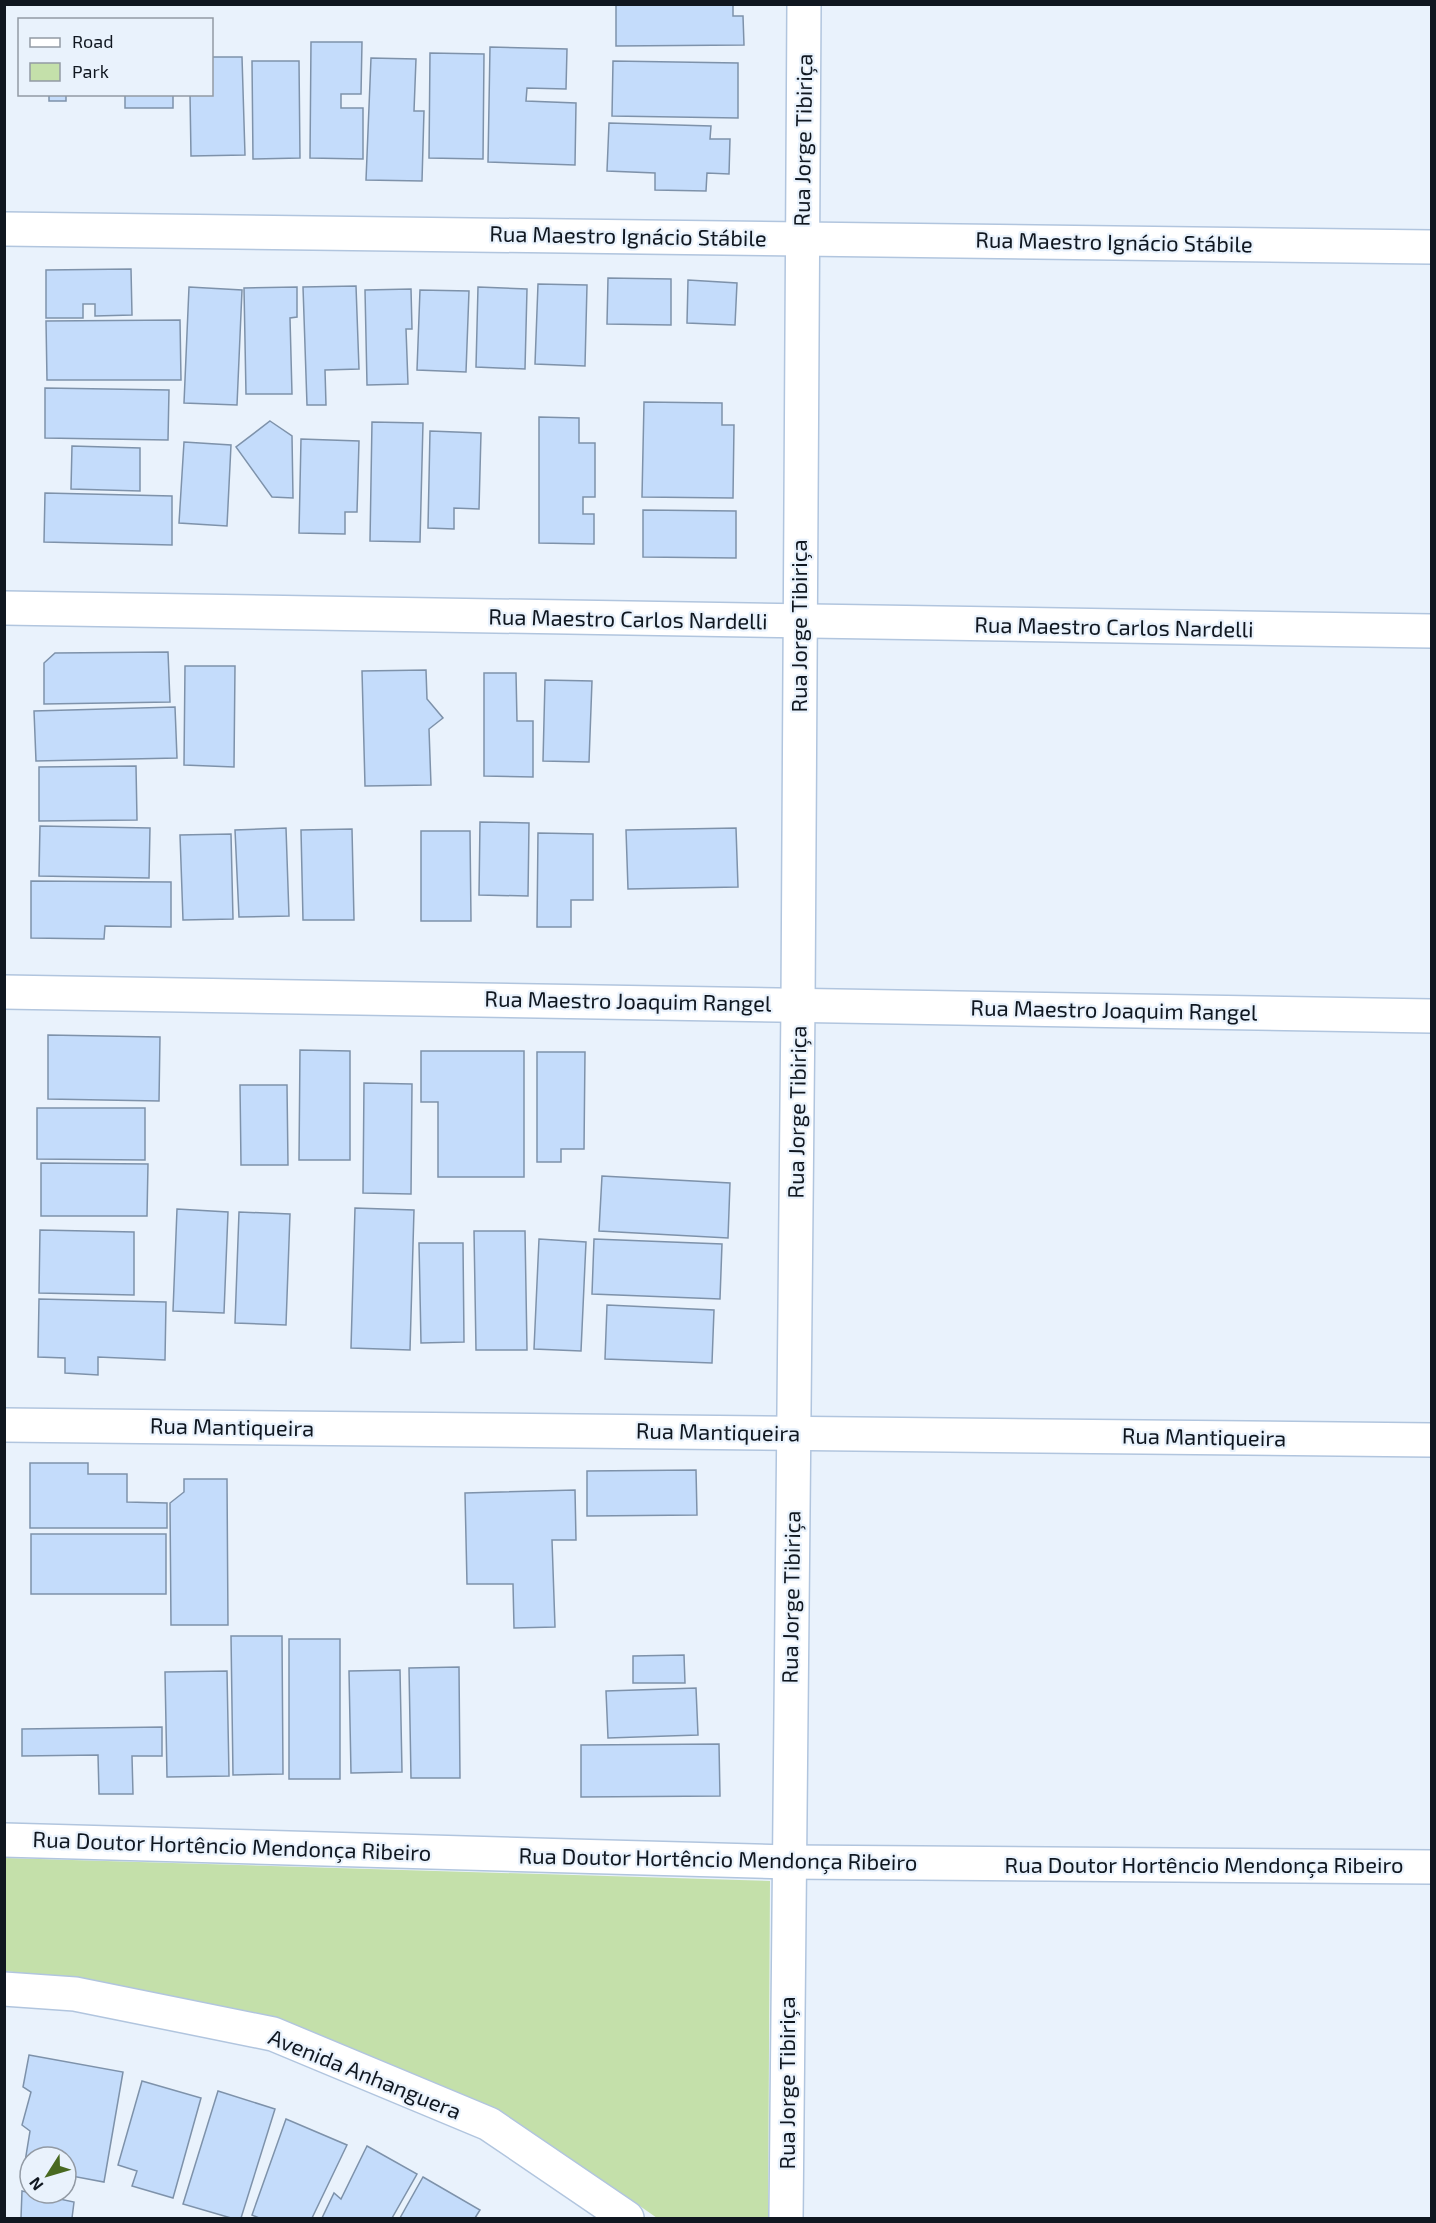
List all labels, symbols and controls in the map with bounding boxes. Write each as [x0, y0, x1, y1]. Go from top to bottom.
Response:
legend [18, 18, 213, 96]
text: Road [72, 30, 113, 52]
street label: Rua Jorge Tibiriça [787, 53, 819, 227]
text: Park [72, 60, 109, 82]
street label: Rua Maestro Ignácio Stábile [489, 220, 767, 250]
street label: Rua Maestro Ignácio Stábile [975, 226, 1253, 256]
street label: Rua Jorge Tibiriça [785, 539, 813, 713]
street label: Rua Maestro Carlos Nardelli [488, 603, 768, 633]
street label: Rua Maestro Carlos Nardelli [974, 611, 1254, 641]
street label: Rua Maestro Joaquim Rangel [484, 984, 772, 1016]
street label: Rua Maestro Joaquim Rangel [970, 993, 1258, 1025]
street label: Rua Jorge Tibiriça [781, 1025, 813, 1199]
street label: Rua Mantiqueira [150, 1412, 314, 1440]
street label: Rua Mantiqueira [636, 1417, 800, 1445]
street label: Rua Mantiqueira [1122, 1422, 1286, 1450]
street label: Rua Jorge Tibiriça [775, 1510, 807, 1684]
street label: Rua Doutor Hortêncio Mendonça Ribeiro [32, 1825, 432, 1867]
street label: Rua Doutor Hortêncio Mendonça Ribeiro [518, 1842, 918, 1876]
street label: Rua Doutor Hortêncio Mendonça Ribeiro [1005, 1851, 1403, 1879]
street label: Rua Jorge Tibiriça [773, 1996, 801, 2170]
street label: Avenida Anhanguera [265, 2023, 466, 2124]
north arrow [18, 2145, 78, 2205]
text: N [25, 2174, 47, 2195]

